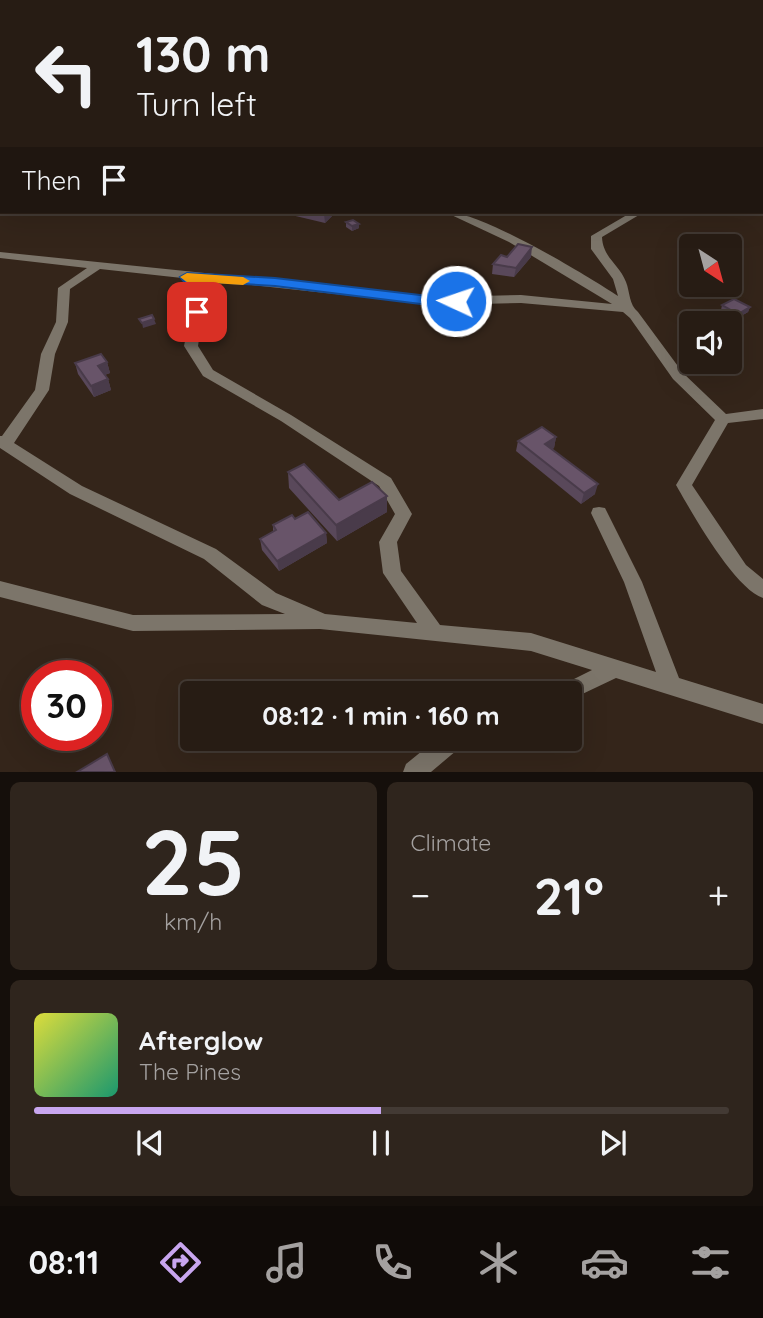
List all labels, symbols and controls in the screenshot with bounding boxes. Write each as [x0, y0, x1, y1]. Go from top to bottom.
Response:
text: 130 m [136, 23, 270, 84]
icon: left [21, 28, 112, 119]
text: Turn left [136, 84, 257, 124]
icon: arrive [95, 161, 133, 199]
text: Then [21, 164, 81, 197]
north arrow [679, 234, 742, 298]
map controls [679, 234, 742, 374]
position arrow [419, 264, 493, 338]
pin [167, 282, 227, 342]
icon: arrive [178, 293, 216, 331]
button: sound [679, 311, 742, 374]
speed limit sign: 30 [21, 660, 112, 751]
text: 08:12 · 1 min · 160 m [262, 699, 500, 732]
text: 25 [141, 804, 245, 918]
text: Climate [411, 828, 491, 857]
text: 21° [534, 863, 604, 928]
text: − [411, 871, 430, 919]
text: + [708, 871, 729, 919]
text: km/h [164, 907, 222, 936]
text: Afterglow [139, 1024, 263, 1057]
text: The Pines [139, 1057, 241, 1086]
icon: previous [131, 1124, 169, 1162]
icon: pause [362, 1124, 400, 1162]
icon: next [594, 1124, 632, 1162]
icon: directions [156, 1238, 205, 1287]
icon: music [262, 1238, 311, 1287]
icon: phone [368, 1238, 417, 1287]
icon: climate [474, 1238, 523, 1287]
icon: car [580, 1238, 629, 1287]
icon: filters [686, 1238, 735, 1287]
text: 08:11 [28, 1242, 99, 1282]

